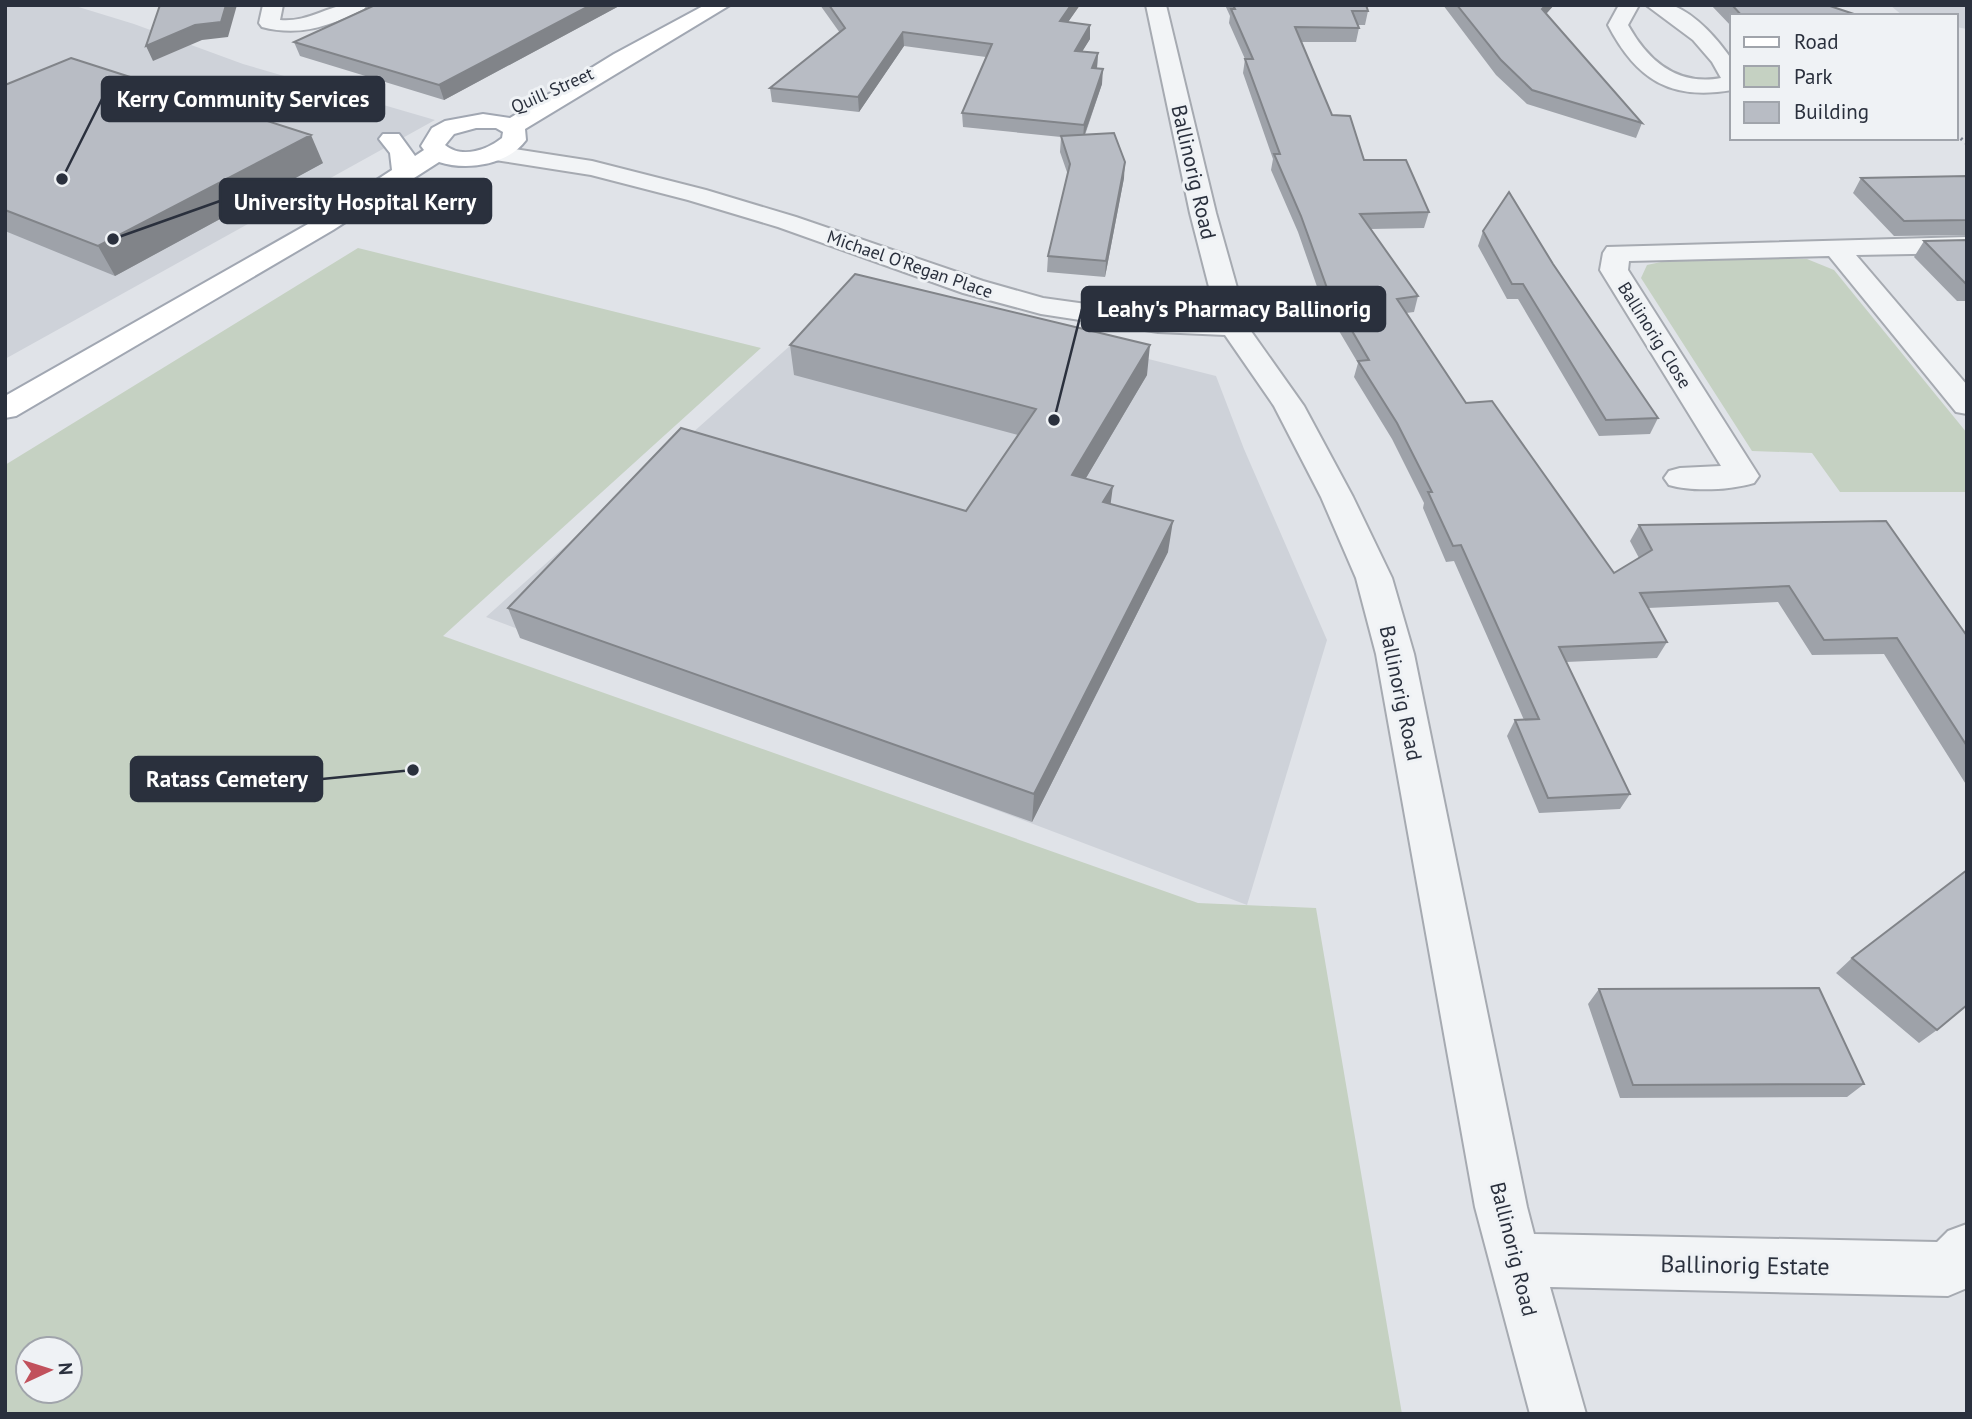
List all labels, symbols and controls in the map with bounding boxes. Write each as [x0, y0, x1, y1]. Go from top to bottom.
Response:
legend [1730, 14, 1958, 140]
text: Road [1794, 28, 1838, 55]
street label: Quill Street [507, 62, 597, 118]
text: Park [1794, 63, 1833, 90]
callout: Kerry Community Services [102, 77, 384, 121]
text: Kerry Community Services [117, 84, 370, 113]
text: Building [1794, 98, 1869, 125]
street label: Ballinorig Road [1165, 102, 1223, 242]
callout: University Hospital Kerry [220, 179, 491, 223]
text: University Hospital Kerry [234, 187, 477, 216]
street label: Michael O'Regan Place [824, 225, 996, 303]
street label: Ballinorig Close [1613, 277, 1697, 393]
callout: Leahy's Pharmacy Ballinorig [1082, 287, 1385, 331]
text: Leahy's Pharmacy Ballinorig [1097, 294, 1371, 323]
street label: Ballinorig Road [1374, 623, 1428, 763]
callout: Ratass Cemetery [131, 757, 322, 801]
text: Ratass Cemetery [146, 764, 309, 793]
street label: Ballinorig Road [1484, 1179, 1544, 1319]
street label: Ballinorig Estate [1660, 1248, 1830, 1282]
north arrow [14, 1335, 84, 1405]
text: N [54, 1362, 78, 1376]

